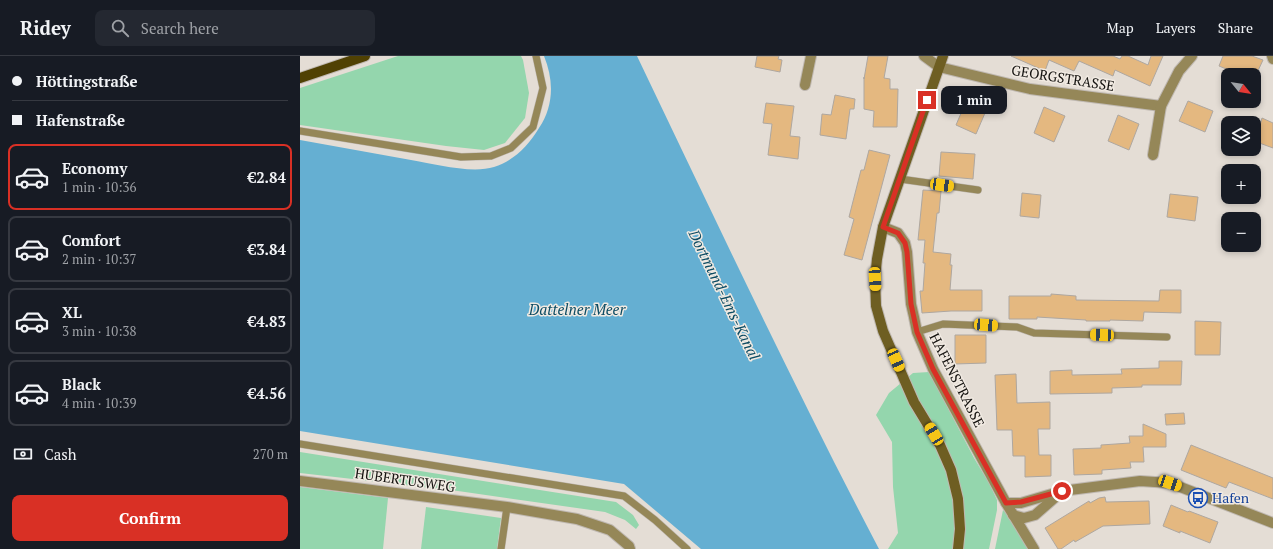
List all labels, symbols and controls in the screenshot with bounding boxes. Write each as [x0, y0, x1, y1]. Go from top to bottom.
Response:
search box [95, 10, 375, 46]
text: Ridey [20, 15, 71, 40]
icon: search [109, 17, 131, 39]
text: Search here [141, 18, 219, 38]
text: Map [1107, 18, 1134, 37]
text: Layers [1156, 18, 1196, 37]
text: Share [1218, 18, 1253, 37]
street label: GEORGSTRASSE [1010, 60, 1116, 95]
north arrow [1221, 68, 1261, 108]
map controls [1221, 68, 1261, 252]
text: Höttingstraße [36, 71, 137, 91]
callout: 1 min [941, 86, 1007, 114]
route end [918, 91, 936, 109]
text: 1 min [956, 91, 992, 109]
text: Hafenstraße [36, 110, 125, 130]
button: layers [1221, 116, 1261, 156]
text: Economy [62, 158, 127, 178]
icon: car [14, 159, 50, 195]
button: + [1221, 164, 1261, 204]
text: €2.84 [248, 167, 286, 187]
car [929, 177, 955, 193]
text: 1 min · 10:36 [62, 178, 136, 196]
button: − [1221, 212, 1261, 252]
water label: Dortmund-Ems-Kanal [684, 225, 766, 364]
text: Comfort [62, 230, 121, 250]
icon: car [14, 231, 50, 267]
text: €3.84 [248, 239, 286, 259]
text: 2 min · 10:37 [62, 250, 136, 268]
car [868, 267, 882, 291]
water label: Dattelner Meer [528, 299, 626, 319]
text: XL [62, 302, 82, 322]
icon: car [14, 303, 50, 339]
text: €4.83 [248, 311, 286, 331]
car [974, 318, 998, 332]
text: 3 min · 10:38 [62, 322, 136, 340]
street label: HAFENSTRASSE [925, 329, 989, 430]
car [1090, 329, 1114, 341]
car [886, 347, 906, 373]
text: Black [62, 374, 101, 394]
icon: car [14, 375, 50, 411]
text: €4.56 [248, 383, 286, 403]
text: 4 min · 10:39 [62, 394, 136, 412]
car [923, 421, 945, 447]
icon: cash [12, 443, 34, 465]
text: Cash [44, 444, 77, 464]
text: 270 m [253, 445, 288, 463]
street label: HUBERTUSWEG [354, 463, 457, 496]
car [1157, 473, 1183, 493]
route start [1053, 482, 1071, 500]
bus stop icon: Hafen [1187, 487, 1209, 509]
place label: Hafen [1212, 488, 1250, 507]
button: Confirm [12, 495, 288, 541]

